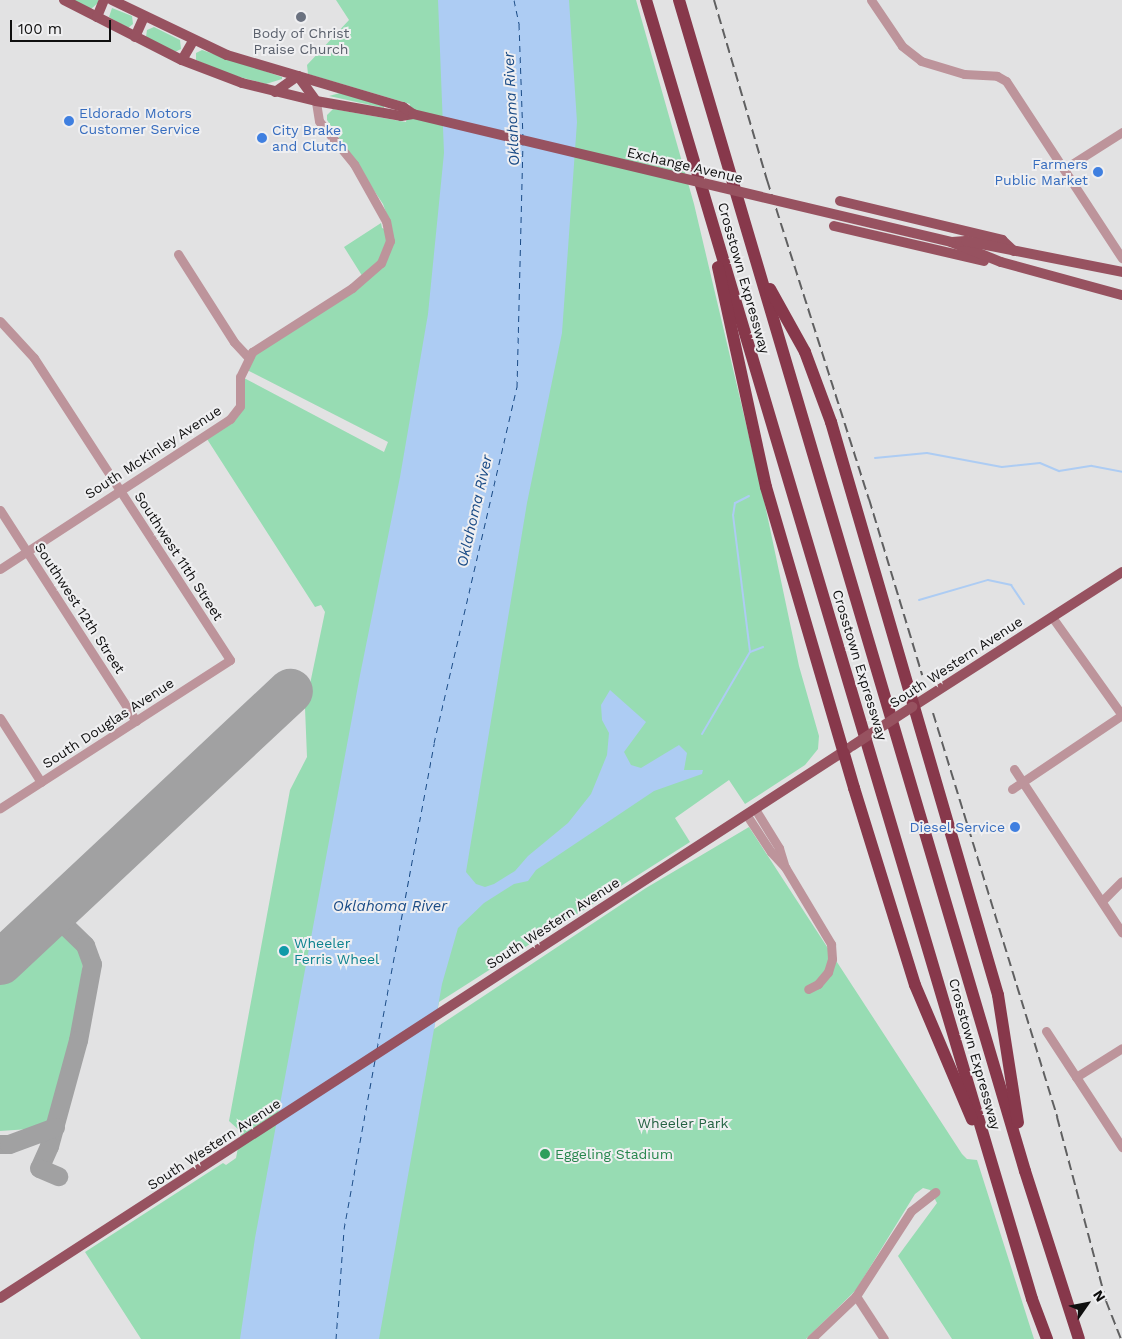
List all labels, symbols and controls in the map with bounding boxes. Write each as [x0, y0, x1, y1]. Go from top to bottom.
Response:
scale bar [12, 10, 114, 42]
marker: Body of Christ Praise Church [295, 11, 307, 23]
text: 100 m [18, 20, 62, 38]
place label: Body of Christ Praise Church [252, 25, 350, 58]
water label: Oklahoma River [500, 51, 524, 167]
place label: Eldorado Motors Customer Service [79, 105, 200, 138]
marker: Eldorado Motors Customer Service [63, 115, 75, 127]
place label: City Brake and Clutch [272, 122, 347, 154]
marker: City Brake and Clutch [256, 132, 268, 144]
street label: Exchange Avenue [625, 143, 745, 187]
place label: Farmers Public Market [994, 156, 1088, 188]
marker: Farmers Public Market [1092, 166, 1104, 178]
street label: Crosstown Expressway [714, 200, 774, 356]
street label: South McKinley Avenue [81, 401, 225, 503]
water label: Oklahoma River [453, 453, 497, 569]
street label: Southwest 11th Street [131, 488, 227, 624]
street label: Southwest 12th Street [31, 539, 129, 677]
street label: Crosstown Expressway [829, 588, 891, 742]
street label: South Western Avenue [886, 612, 1026, 712]
street label: South Douglas Avenue [39, 674, 177, 772]
place label: Diesel Service [909, 819, 1005, 835]
marker: Diesel Service [1009, 821, 1021, 833]
street label: South Western Avenue [483, 873, 623, 973]
water label: Oklahoma River [333, 898, 447, 916]
place label: Wheeler Ferris Wheel [294, 935, 380, 968]
marker: Wheeler Ferris Wheel [278, 945, 290, 957]
street label: Crosstown Expressway [945, 976, 1005, 1132]
street label: South Western Avenue [144, 1094, 284, 1194]
park label: Wheeler Park [637, 1115, 729, 1131]
place label: Eggeling Stadium [555, 1146, 673, 1162]
marker: Eggeling Stadium [539, 1148, 551, 1160]
north arrow [1062, 1279, 1112, 1329]
text: N [1090, 1287, 1109, 1305]

